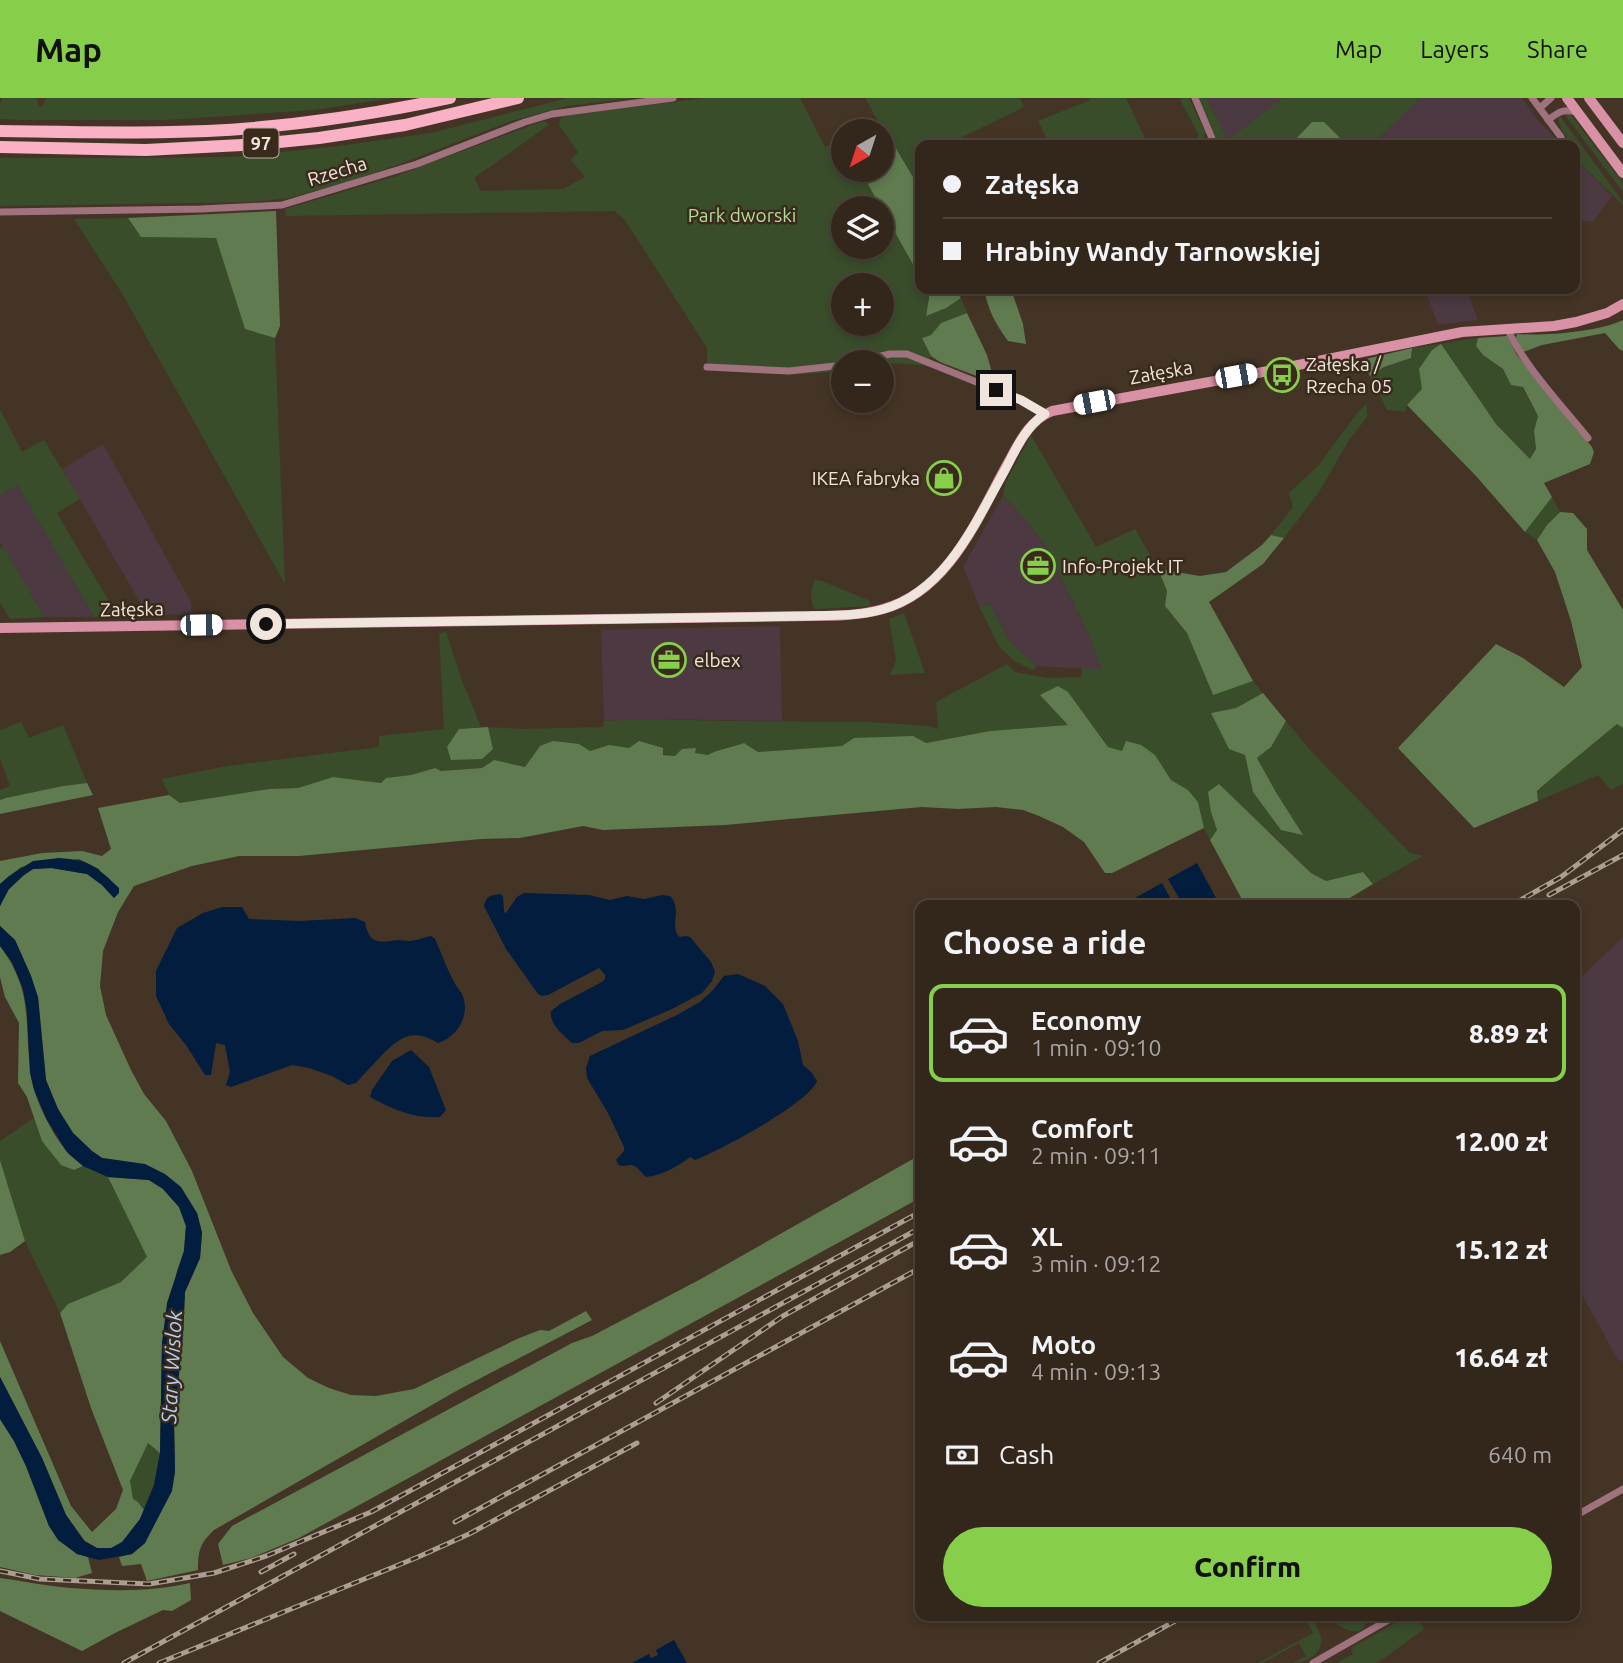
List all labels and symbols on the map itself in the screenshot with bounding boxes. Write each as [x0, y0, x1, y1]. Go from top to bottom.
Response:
north arrow [831, 119, 894, 182]
road number: 97 [244, 129, 278, 158]
street label: Rzecha [305, 152, 369, 190]
park label: Park dworski [688, 204, 796, 226]
place label: Załęska / Rzecha 05 [1306, 353, 1392, 397]
street label: Załęska [1128, 356, 1194, 388]
bus stop icon: Załęska / Rzecha 05 [1263, 356, 1301, 394]
car [1214, 362, 1259, 390]
route end [980, 374, 1012, 406]
car [1072, 388, 1117, 416]
shop icon: IKEA fabryka [925, 459, 963, 497]
place label: IKEA fabryka [812, 467, 920, 489]
office icon: Info-Projekt IT [1019, 547, 1057, 585]
place label: Info-Projekt IT [1062, 555, 1184, 577]
street label: Załęska [100, 597, 164, 621]
route start [250, 608, 282, 640]
car [180, 614, 223, 636]
office icon: elbex [650, 641, 688, 679]
place label: elbex [694, 649, 741, 671]
water label: Stary Wislok [156, 1310, 186, 1425]

